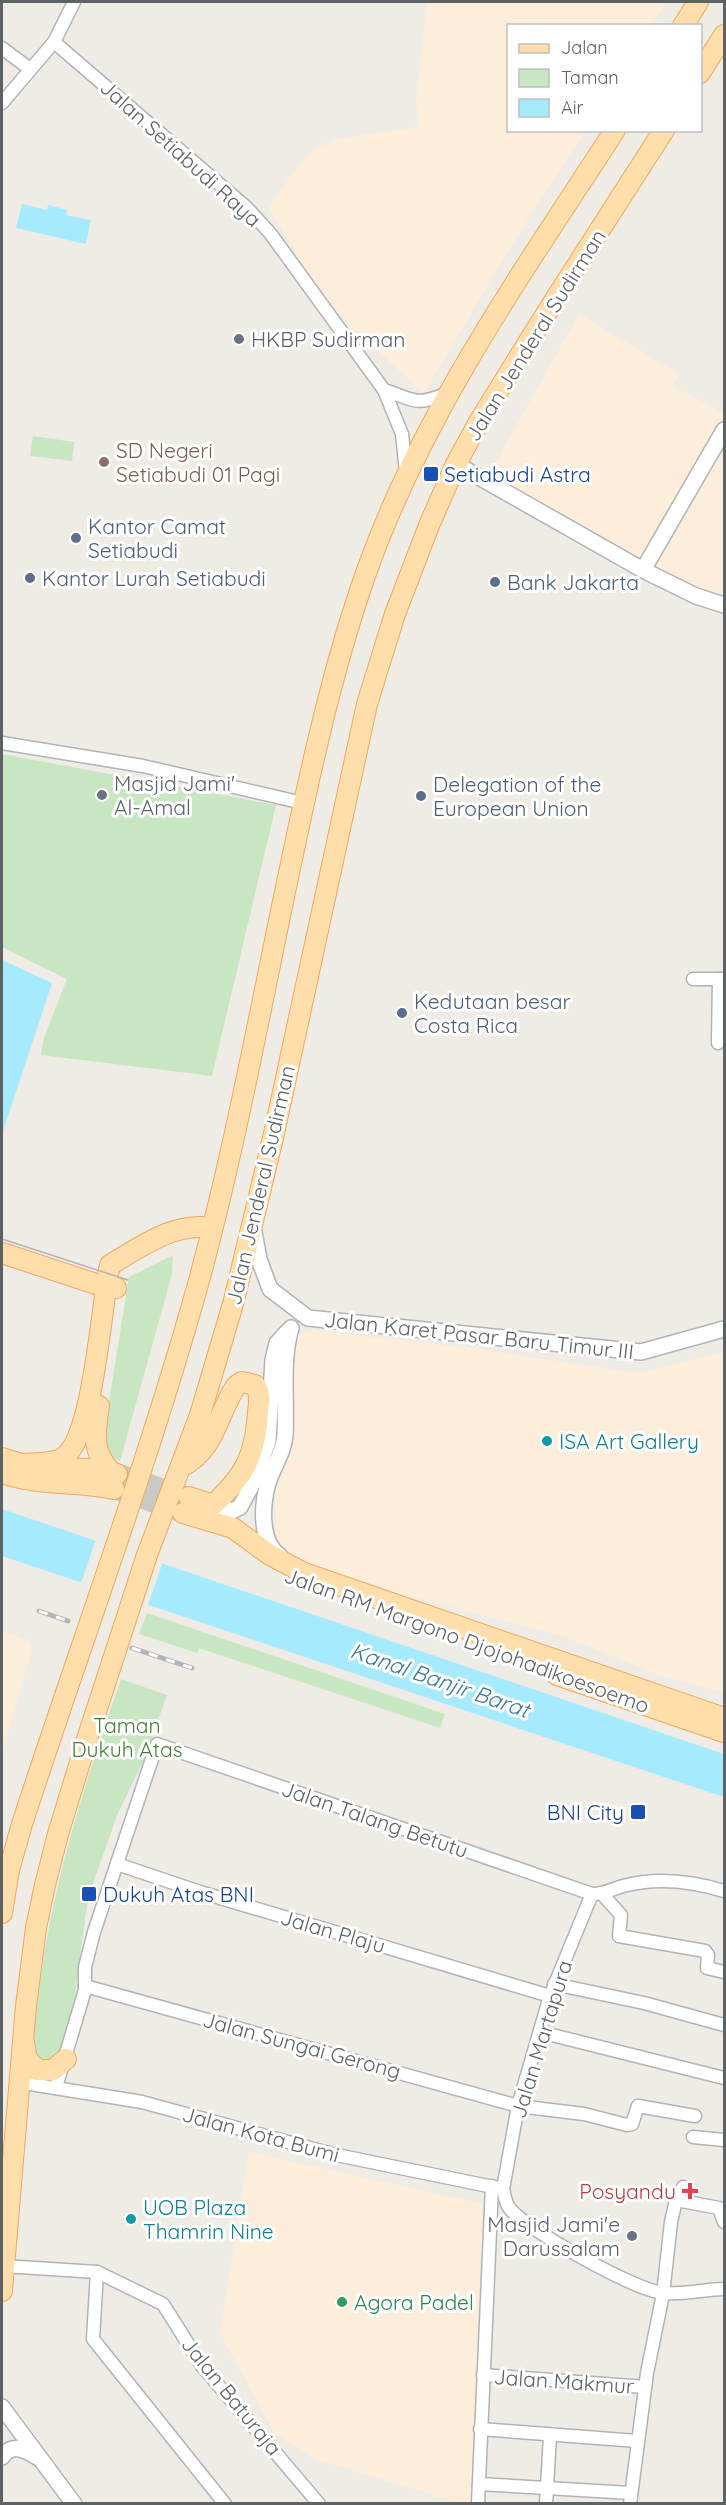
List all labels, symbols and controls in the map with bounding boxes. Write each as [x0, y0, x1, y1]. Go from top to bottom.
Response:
legend [507, 24, 702, 132]
text: Jalan [561, 36, 608, 59]
text: Taman [561, 66, 619, 89]
street label: Jalan Setiabudi Raya [95, 74, 267, 232]
text: Air [561, 96, 583, 119]
street label: Jalan Jenderal Sudirman [459, 224, 611, 446]
place label: HKBP Sudirman [251, 326, 405, 352]
marker: HKBP Sudirman [232, 332, 246, 346]
place label: SD Negeri Setiabudi 01 Pagi [116, 437, 280, 487]
marker: SD Negeri Setiabudi 01 Pagi [97, 455, 111, 469]
place label: Setiabudi Astra [444, 461, 591, 487]
marker: Setiabudi Astra [422, 465, 440, 483]
place label: Kantor Camat Setiabudi [88, 513, 226, 563]
marker: Kantor Camat Setiabudi [69, 531, 83, 545]
place label: Kantor Lurah Setiabudi [42, 565, 266, 591]
place label: Bank Jakarta [507, 569, 639, 595]
marker: Kantor Lurah Setiabudi [23, 571, 37, 585]
marker: Bank Jakarta [488, 575, 502, 589]
place label: Masjid Jami' Al-Amal [114, 770, 235, 820]
place label: Delegation of the European Union [433, 771, 601, 821]
marker: Masjid Jami' Al-Amal [95, 788, 109, 802]
marker: Delegation of the European Union [414, 789, 428, 803]
place label: Kedutaan besar Costa Rica [414, 988, 571, 1038]
marker: Kedutaan besar Costa Rica [395, 1006, 409, 1020]
street label: Jalan Jenderal Sudirman [220, 1063, 300, 1307]
street label: Jalan Karet Pasar Baru Timur III [323, 1306, 635, 1364]
place label: ISA Art Gallery [559, 1428, 699, 1454]
marker: ISA Art Gallery [540, 1434, 554, 1448]
street label: Jalan RM Margono Djojohadikoesoemo [281, 1562, 653, 1718]
water label: Kanal Banjir Barat [347, 1636, 536, 1725]
park label: Taman Dukuh Atas [72, 1712, 182, 1762]
street label: Jalan Talang Betutu [278, 1775, 472, 1863]
place label: BNI City [547, 1799, 624, 1825]
marker: BNI City [629, 1803, 647, 1821]
place label: Dukuh Atas BNI [103, 1881, 254, 1907]
marker: Dukuh Atas BNI [80, 1885, 98, 1903]
street label: Jalan Plaju [278, 1904, 388, 1958]
street label: Jalan Martapura [505, 1957, 577, 2121]
street label: Jalan Sungai Gerong [200, 2006, 404, 2084]
street label: Jalan Kota Bumi [180, 2101, 342, 2167]
place label: Posyandu [579, 2178, 676, 2204]
marker: Posyandu [681, 2182, 699, 2200]
place label: UOB Plaza Thamrin Nine [143, 2194, 274, 2244]
place label: Masjid Jami'e Darussalam [487, 2211, 620, 2261]
marker: UOB Plaza Thamrin Nine [124, 2212, 138, 2226]
marker: Masjid Jami'e Darussalam [625, 2229, 639, 2243]
place label: Agora Padel [354, 2289, 474, 2315]
marker: Agora Padel [335, 2295, 349, 2309]
street label: Jalan Baturaja [176, 2332, 288, 2460]
street label: Jalan Makmur [493, 2363, 635, 2399]

